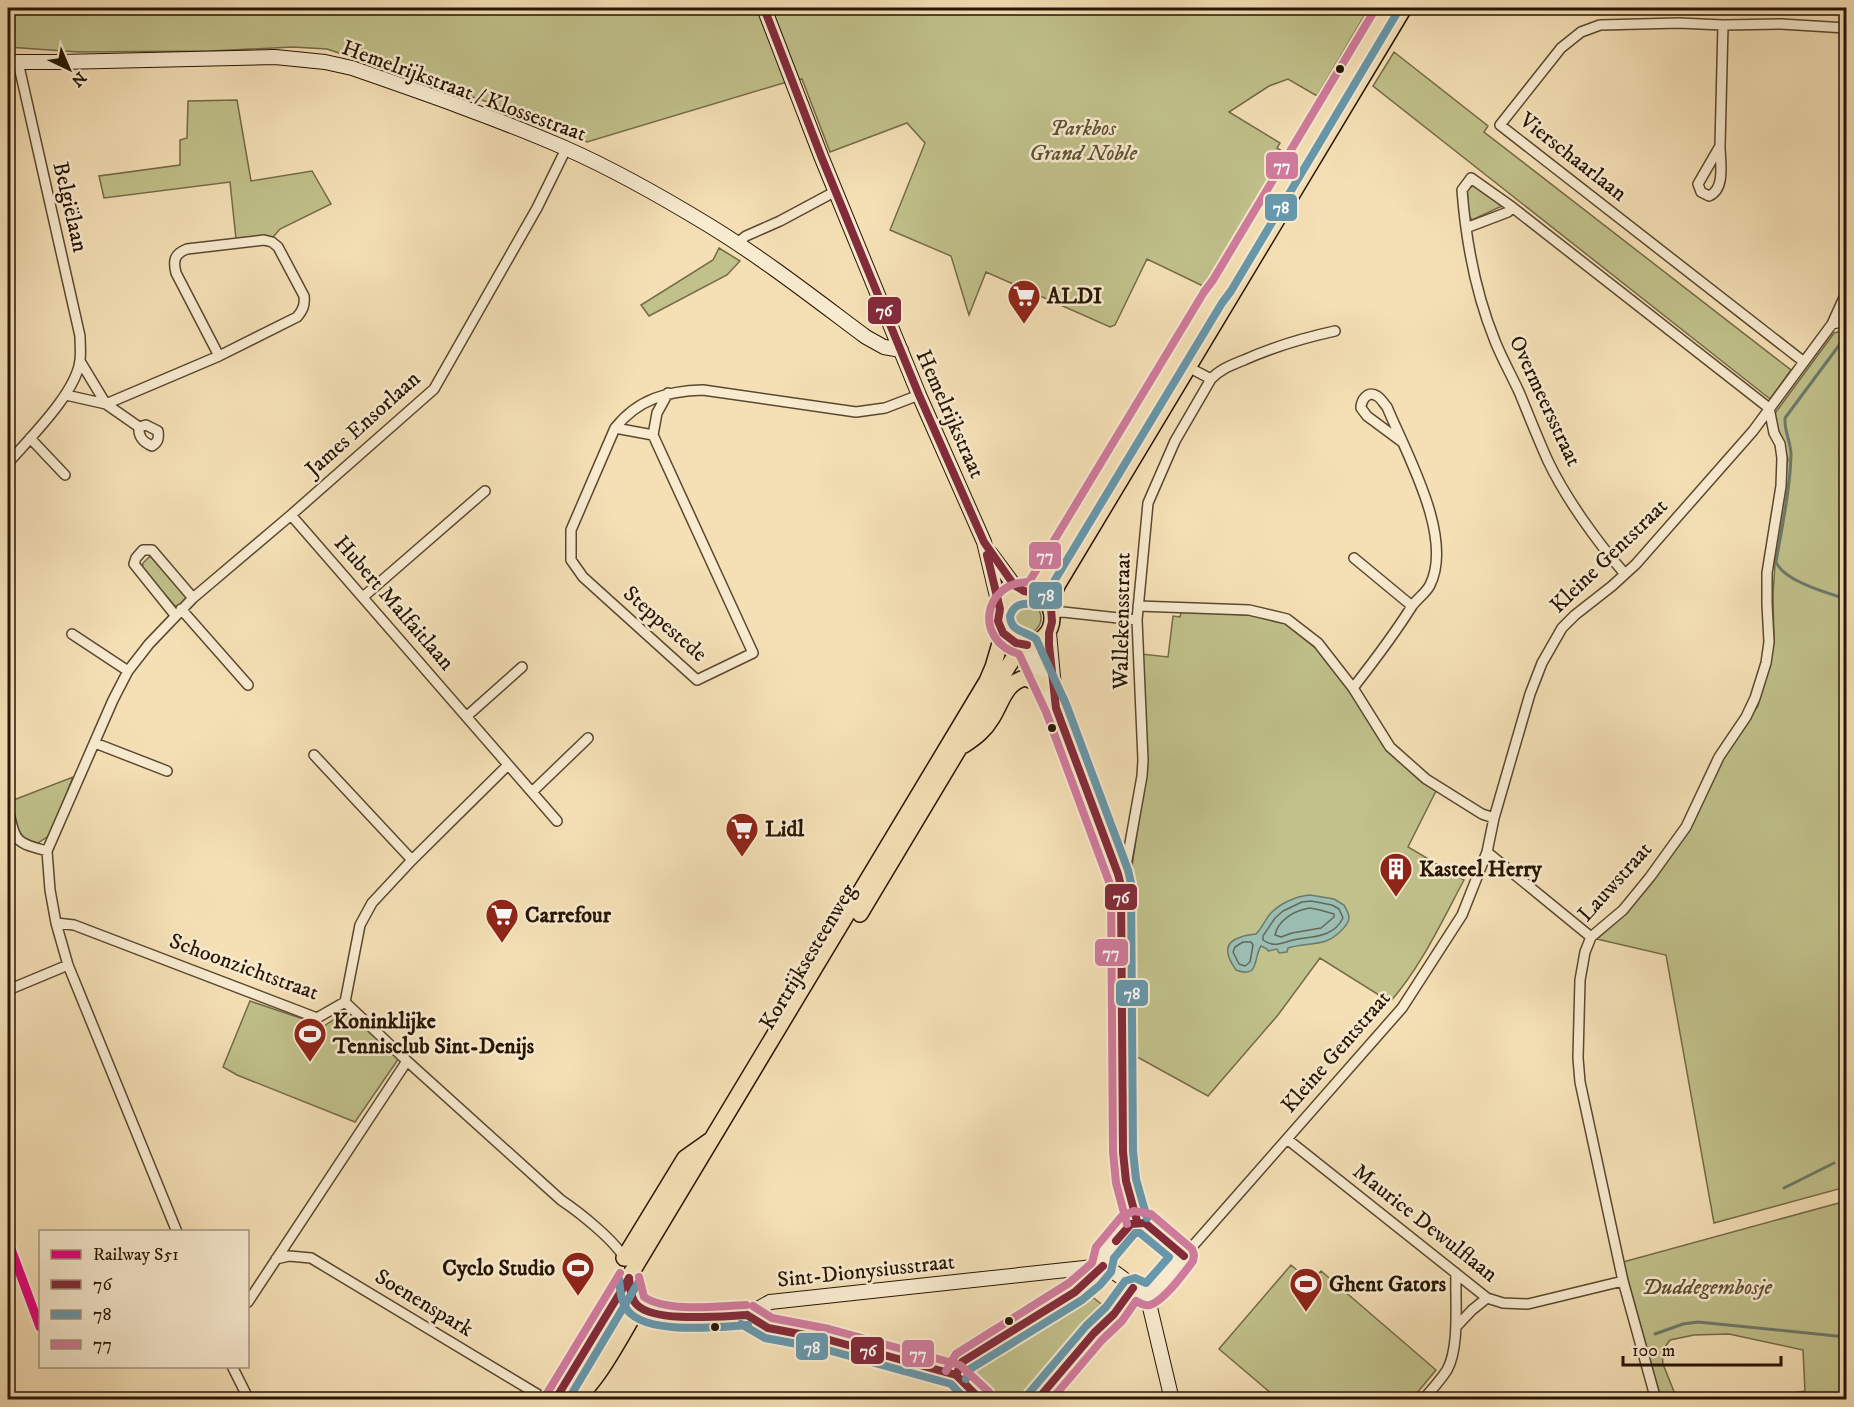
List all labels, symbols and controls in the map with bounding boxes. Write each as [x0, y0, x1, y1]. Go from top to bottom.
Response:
street label: Hemelrijkstraat / Klossestraat [338, 34, 590, 148]
north arrow [39, 39, 99, 99]
unlabelled marker [1334, 63, 1346, 75]
text: N [67, 67, 90, 91]
street label: Vierschaarlaan [1513, 106, 1632, 208]
park label: Parkbos Grand Noble [1029, 115, 1137, 167]
line badge: 77 [1265, 151, 1299, 180]
text: 77 [1274, 156, 1290, 176]
street label: Belgiëlaan [47, 159, 94, 255]
line badge: 78 [1264, 193, 1298, 222]
text: 78 [1273, 198, 1289, 218]
supermarket icon: ALDI [1006, 278, 1042, 325]
place label: ALDI [1046, 283, 1102, 310]
line badge: 76 [867, 296, 902, 325]
text: 76 [876, 301, 894, 321]
street label: Overmeersstraat [1503, 331, 1587, 471]
street label: Hemelrijkstraat [910, 346, 990, 482]
street label: James Ensorlaan [299, 365, 426, 484]
street label: Kleine Gentstraat [1545, 493, 1673, 619]
street label: Hubert Malfaitlaan [328, 530, 460, 676]
line badge: 77 [1028, 541, 1062, 570]
text: 77 [1037, 546, 1053, 566]
street label: Wallekensstraat [1107, 552, 1137, 691]
street label: Steppestede [617, 580, 713, 668]
line badge: 78 [1028, 581, 1063, 610]
text: 78 [1038, 586, 1054, 606]
unlabelled marker [1046, 722, 1058, 734]
supermarket icon: Lidl [724, 811, 760, 858]
place label: Lidl [765, 816, 805, 843]
street label: Lauwstraat [1572, 836, 1658, 928]
building icon: Kasteel Herry [1378, 851, 1414, 898]
place label: Kasteel Herry [1419, 856, 1542, 883]
street label: Kortrijksesteenweg [754, 879, 862, 1035]
line badge: 76 [1104, 883, 1138, 911]
text: 76 [1113, 888, 1131, 908]
supermarket icon: Carrefour [484, 897, 520, 944]
place label: Carrefour [525, 902, 612, 929]
street label: Schoonzichtstraat [166, 927, 322, 1007]
line badge: 77 [1094, 938, 1129, 967]
text: 77 [1103, 943, 1119, 963]
line badge: 78 [1115, 979, 1149, 1007]
text: 78 [1124, 984, 1140, 1004]
street label: Kleine Gentstraat [1276, 985, 1396, 1119]
place label: Koninklijke Tennisclub Sint-Denijs [332, 1008, 535, 1061]
sports icon: Koninklijke Tennisclub Sint-Denijs [292, 1016, 328, 1063]
street label: Maurice Dewulflaan [1347, 1158, 1503, 1288]
legend [39, 1230, 249, 1368]
text: Railway S51 [93, 1244, 179, 1266]
street label: Sint-Dionysiusstraat [776, 1248, 956, 1294]
sports icon: Cyclo Studio [560, 1250, 596, 1297]
place label: Cyclo Studio [442, 1255, 555, 1282]
street label: Soenenspark [370, 1263, 478, 1343]
sports icon: Ghent Gators [1288, 1266, 1324, 1313]
place label: Ghent Gators [1329, 1271, 1447, 1298]
text: 76 [93, 1274, 112, 1296]
park label: Duddegembosje [1642, 1274, 1773, 1301]
text: 78 [93, 1304, 112, 1326]
unlabelled marker [1003, 1315, 1015, 1327]
unlabelled marker [709, 1321, 721, 1333]
scale bar [1623, 1329, 1780, 1367]
line badge: 78 [795, 1332, 829, 1361]
text: 77 [93, 1334, 112, 1356]
line badge: 76 [850, 1336, 885, 1365]
text: 78 [804, 1338, 820, 1358]
line badge: 77 [901, 1339, 935, 1368]
text: 100 m [1632, 1340, 1675, 1362]
text: 76 [860, 1341, 878, 1361]
text: 77 [910, 1344, 926, 1364]

